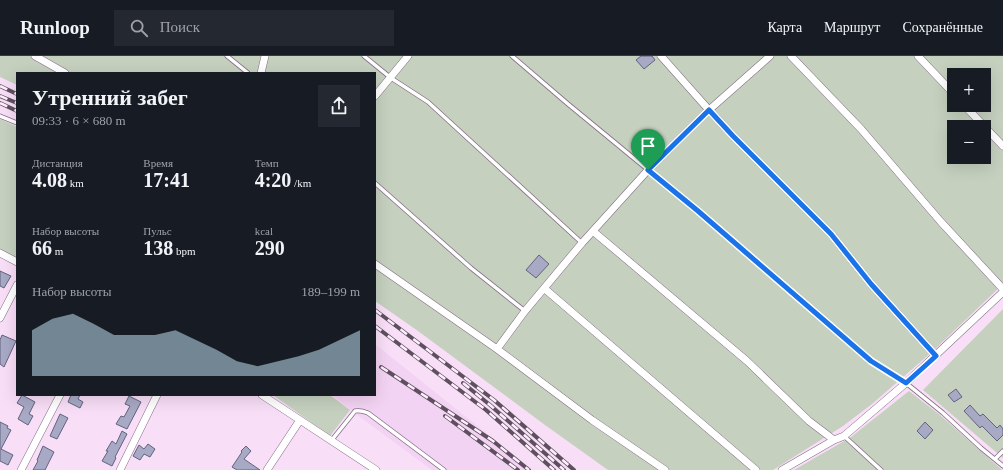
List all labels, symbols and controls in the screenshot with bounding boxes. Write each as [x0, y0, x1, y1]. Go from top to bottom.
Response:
search box [114, 10, 394, 46]
text: Runloop [20, 17, 90, 38]
icon: search [128, 17, 150, 39]
text: Поиск [160, 19, 200, 35]
text: Карта [767, 20, 802, 35]
text: Маршрут [824, 20, 880, 35]
text: Сохранённые [902, 20, 983, 35]
map controls [947, 68, 991, 164]
button: + [947, 68, 991, 112]
text: Утренний забег [32, 85, 188, 110]
button: share [318, 85, 360, 127]
text: 09:33 · 6 × 680 m [32, 113, 126, 128]
button: − [947, 120, 991, 164]
pin [631, 129, 665, 170]
icon: arrive [637, 135, 659, 157]
text: Дистанция [32, 157, 83, 169]
text: Время [143, 157, 173, 169]
text: Темп [255, 157, 279, 169]
text: 4.08 [32, 169, 67, 191]
text: 17:41 [143, 169, 190, 191]
text: 4:20 [255, 169, 291, 191]
text: km [67, 177, 84, 189]
text: /km [291, 177, 311, 189]
text: Набор высоты [32, 225, 99, 237]
text: Пульс [143, 225, 172, 237]
text: kcal [255, 225, 273, 237]
text: 66 [32, 237, 52, 259]
text: 138 [143, 237, 173, 259]
text: 290 [255, 237, 285, 259]
text: m [52, 245, 63, 257]
text: bpm [173, 245, 196, 257]
text: Набор высоты [32, 284, 111, 299]
text: 189–199 m [301, 284, 360, 299]

